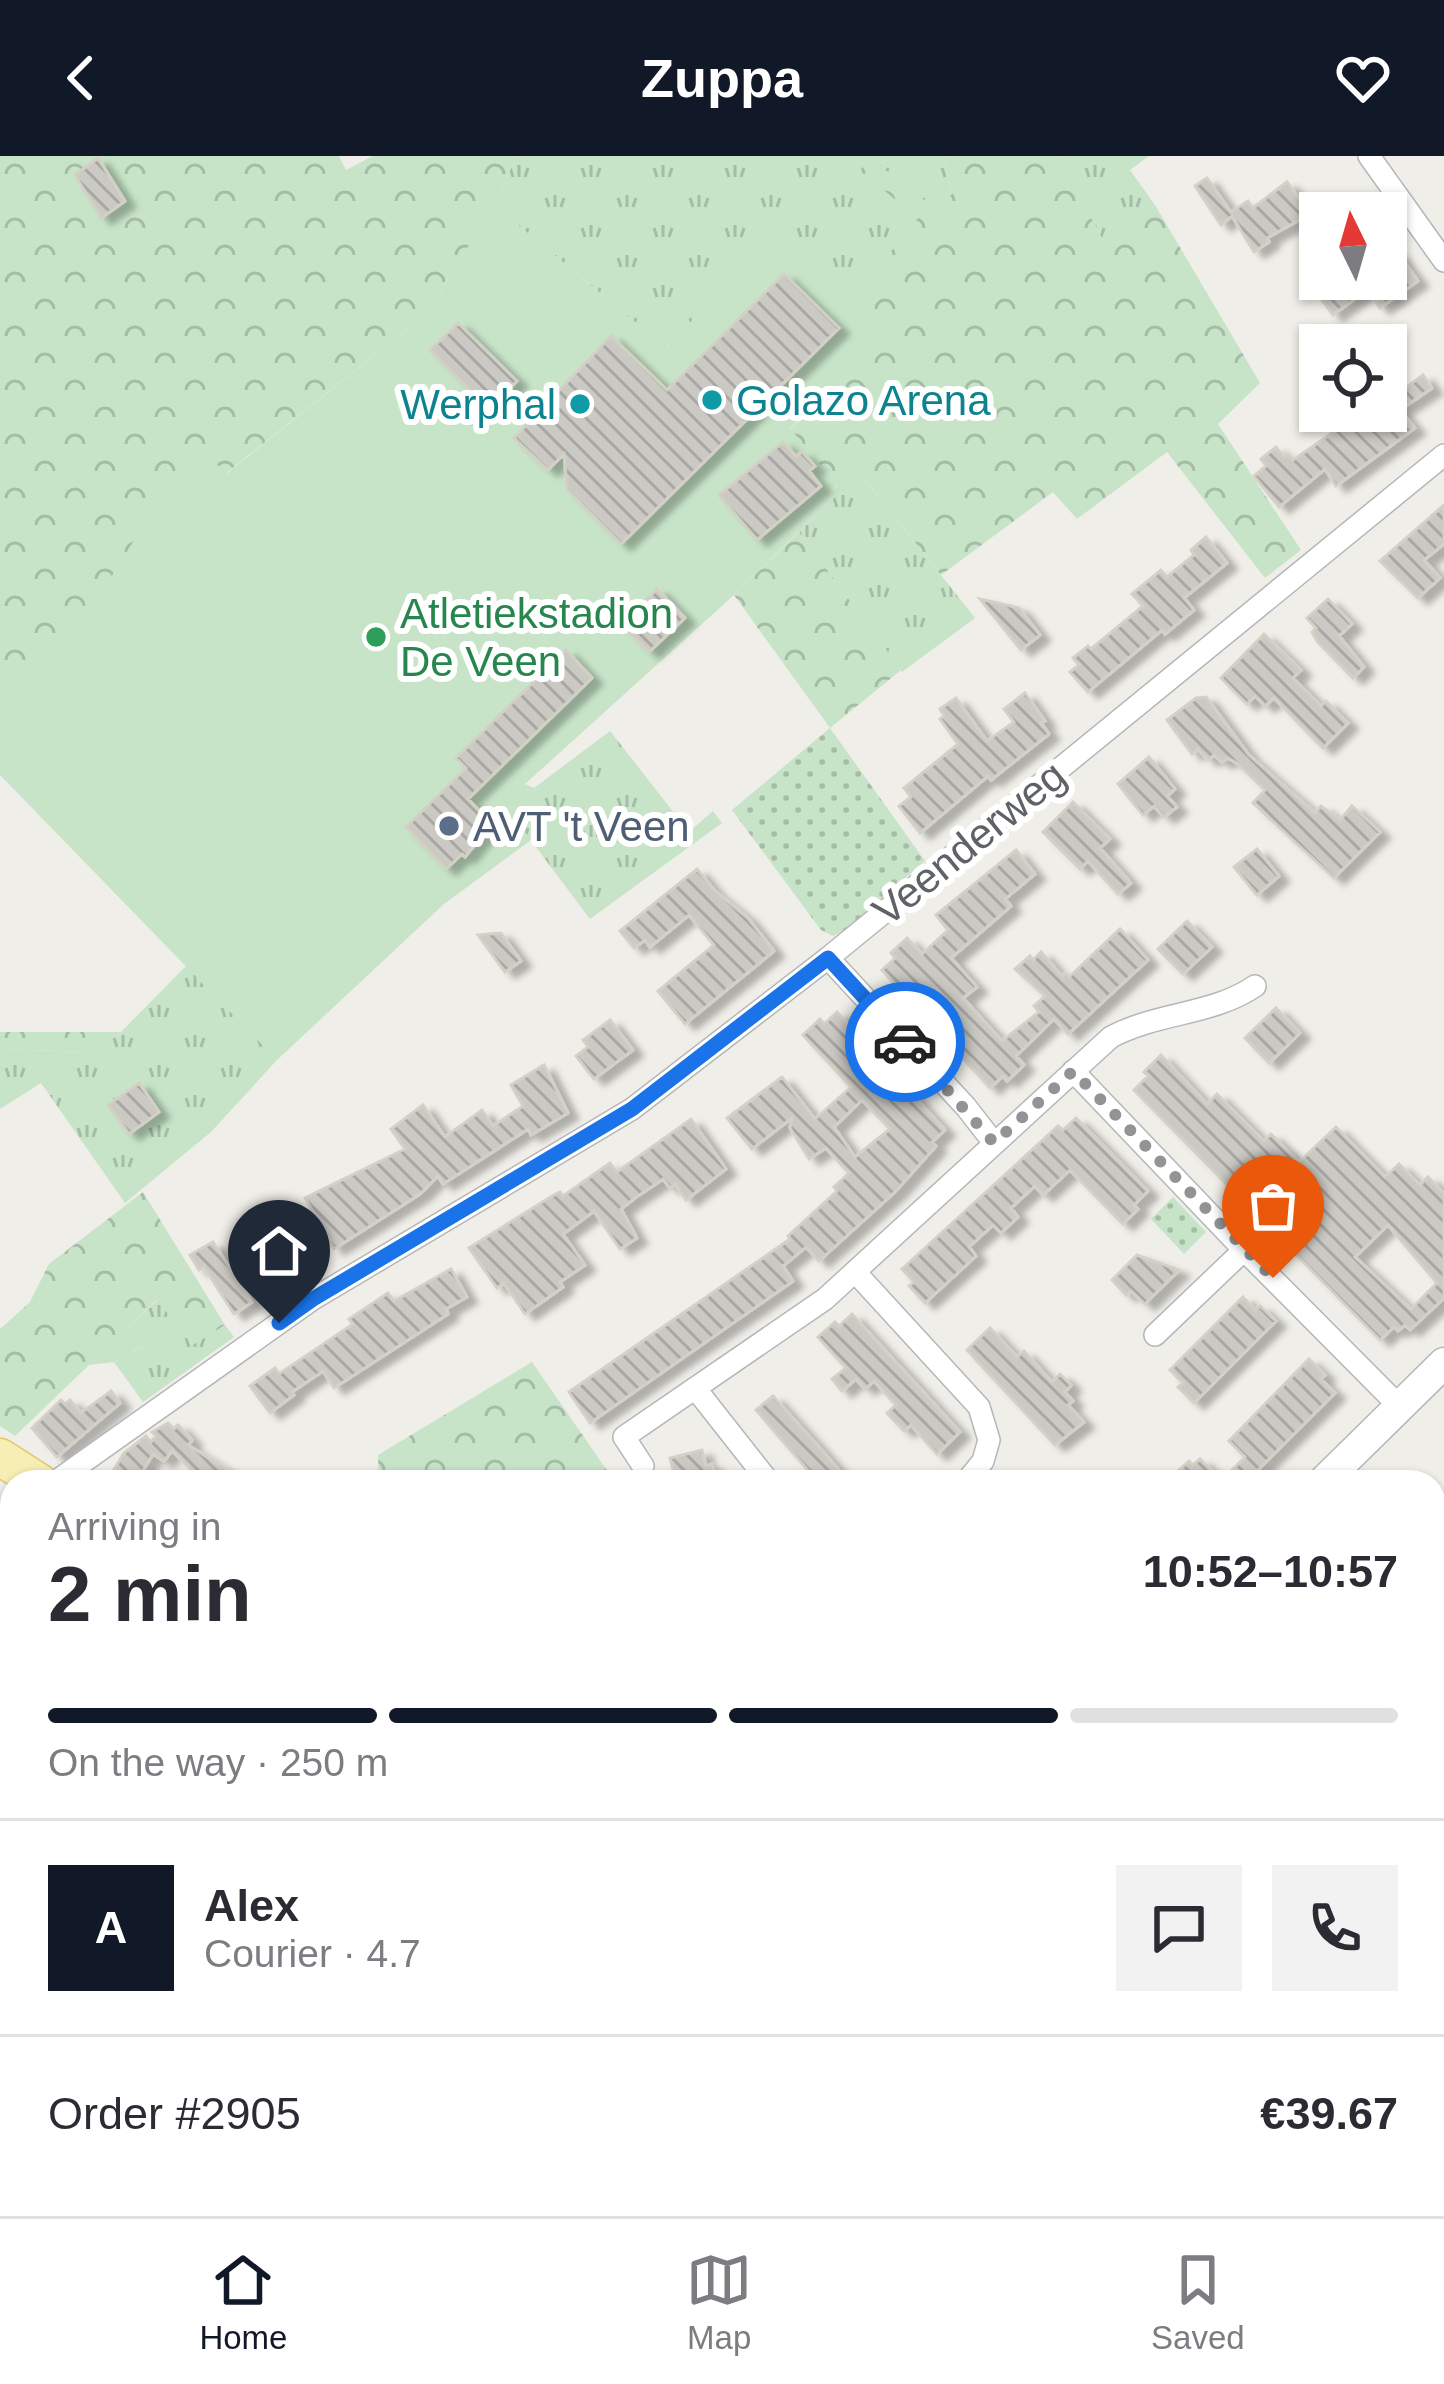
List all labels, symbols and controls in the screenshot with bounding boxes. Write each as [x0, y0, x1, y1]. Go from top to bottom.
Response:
icon: back [48, 45, 114, 111]
icon: heart [1330, 45, 1396, 111]
text: Zuppa [641, 48, 803, 108]
north arrow [1299, 192, 1407, 300]
map controls [1299, 192, 1407, 432]
button: locate [1299, 324, 1407, 432]
place label: Golazo Arena [736, 377, 991, 424]
place label: Werphal [400, 381, 556, 428]
marker: Golazo Arena [699, 387, 725, 413]
marker: Werphal [567, 391, 593, 417]
place label: Atletiekstadion De Veen [400, 590, 673, 685]
marker: Atletiekstadion De Veen [363, 624, 389, 650]
street label: Veenderweg [863, 751, 1075, 935]
place label: AVT 't Veen [473, 803, 690, 850]
marker: AVT 't Veen [436, 813, 462, 839]
courier [845, 982, 965, 1102]
icon: car [872, 1009, 938, 1075]
pin [1222, 1155, 1324, 1278]
icon: bag [1240, 1173, 1306, 1239]
pin [228, 1200, 330, 1323]
icon: home [246, 1218, 312, 1284]
text: Arriving in [48, 1505, 221, 1548]
text: 10:52–10:57 [1143, 1546, 1398, 1597]
text: 2 min [48, 1550, 252, 1638]
text: On the way · 250 m [48, 1741, 388, 1784]
button: chat [1116, 1865, 1242, 1991]
button: phone [1272, 1865, 1398, 1991]
text: Alex [204, 1880, 299, 1931]
text: A [95, 1902, 127, 1953]
text: Courier · 4.7 [204, 1932, 421, 1975]
text: Order #2905 [48, 2088, 301, 2139]
text: €39.67 [1260, 2088, 1398, 2139]
tab: Home [199, 2247, 287, 2357]
tab: Map [686, 2247, 752, 2357]
tab: Saved [1151, 2247, 1245, 2357]

